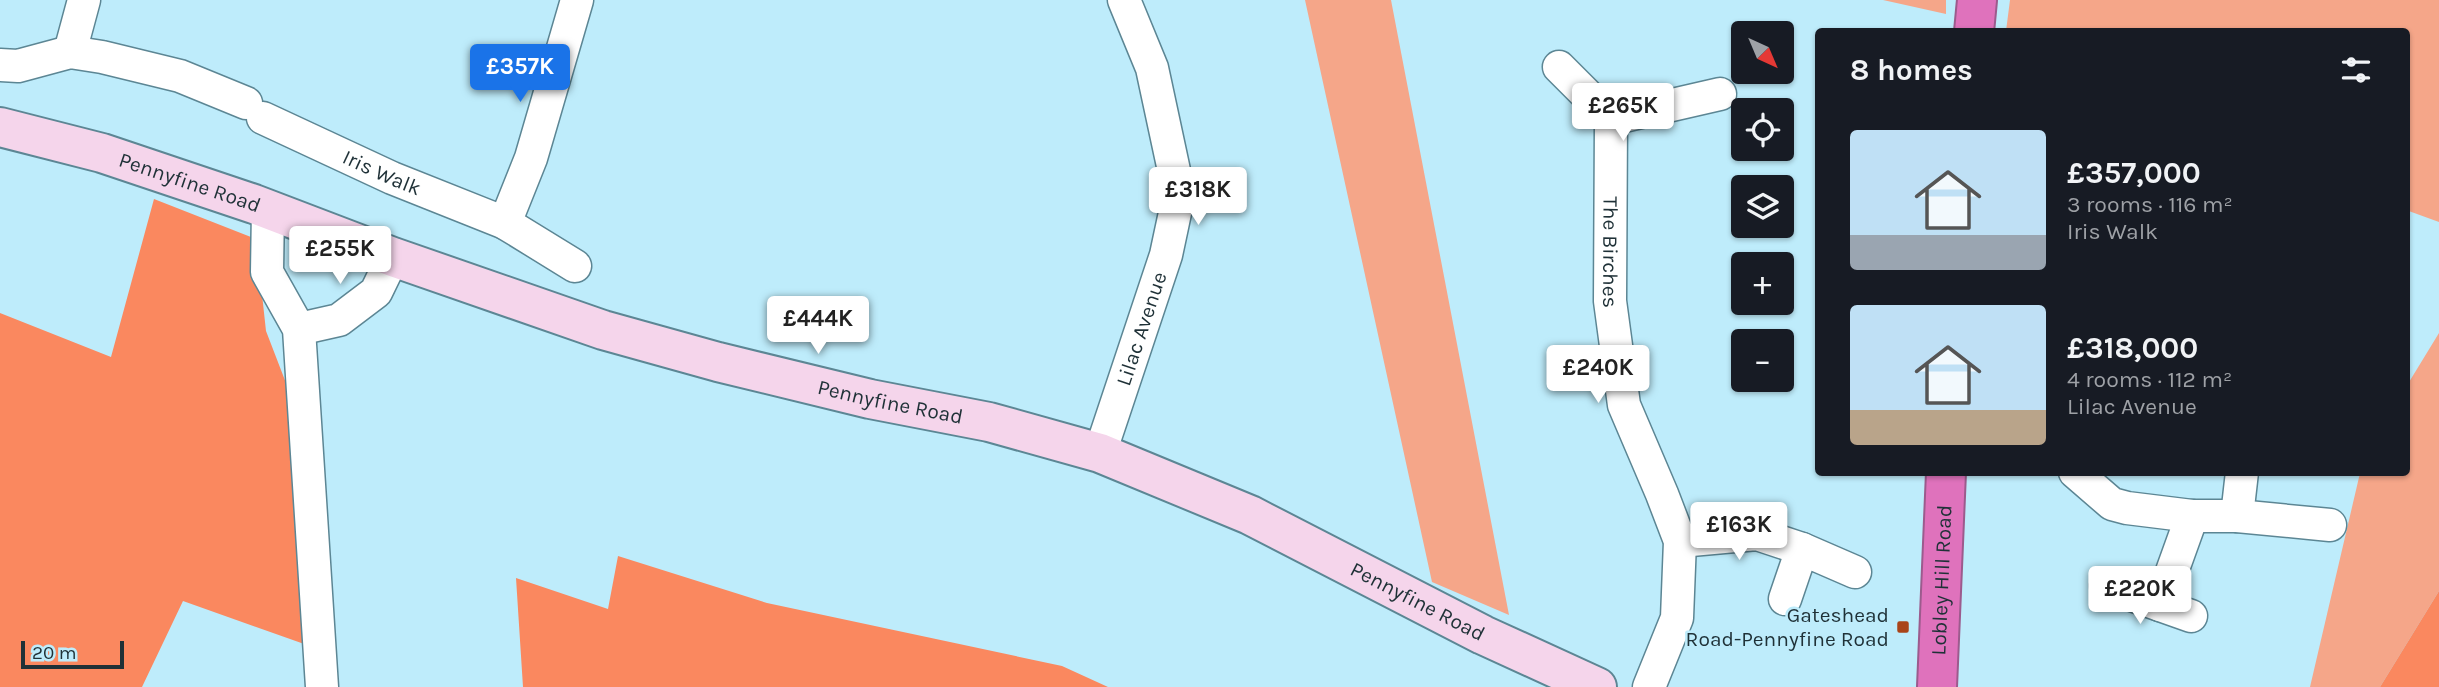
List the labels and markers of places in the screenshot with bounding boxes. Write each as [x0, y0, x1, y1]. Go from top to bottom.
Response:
pin: £357K [471, 44, 569, 104]
pin: £265K [1574, 83, 1672, 143]
pin: £318K [1149, 168, 1247, 227]
pin: £255K [291, 226, 389, 286]
pin: £444K [769, 296, 867, 356]
pin: £240K [1549, 346, 1647, 405]
pin: £163K [1690, 503, 1788, 562]
pin: £220K [2091, 566, 2189, 626]
place label: Gateshead Road-Pennyfine Road [1686, 603, 1889, 651]
marker: Gateshead Road-Pennyfine Road [1895, 619, 1911, 635]

